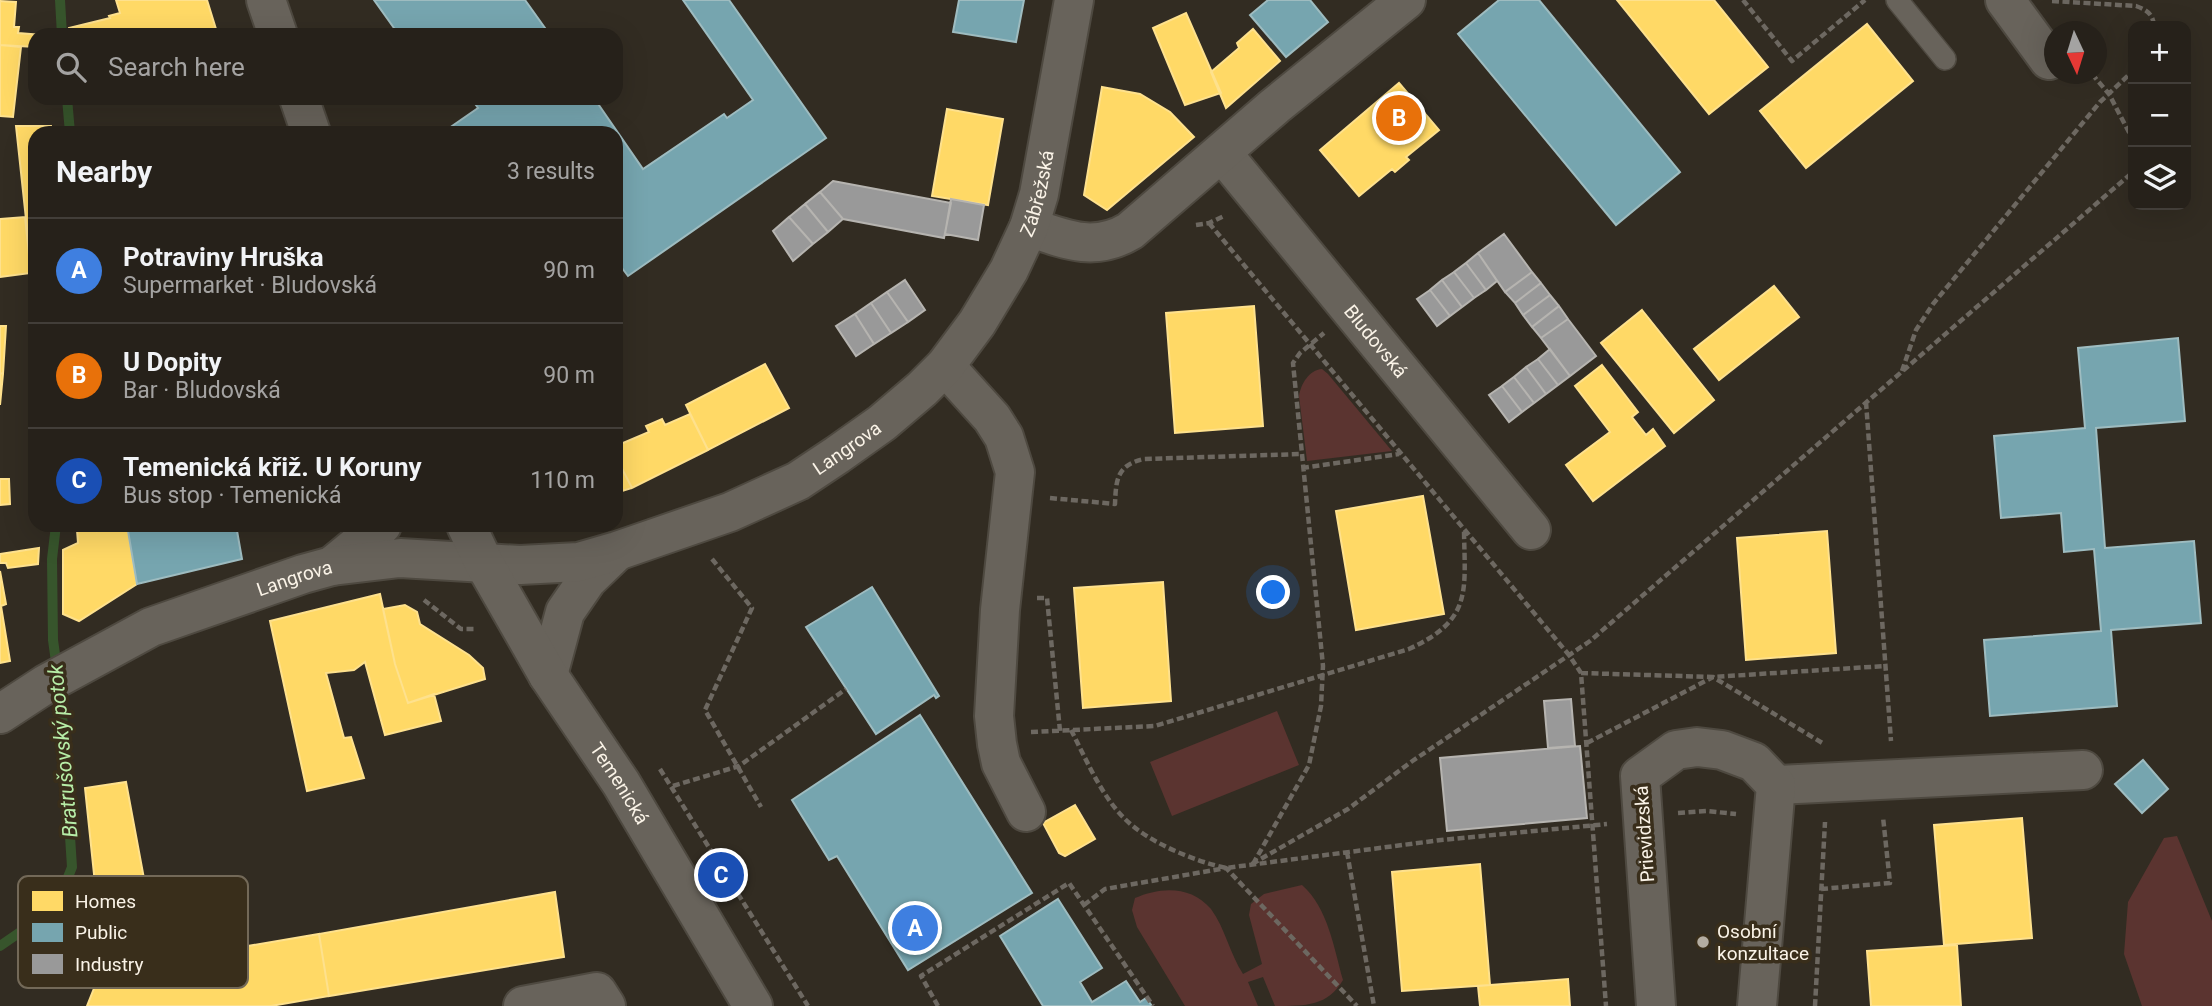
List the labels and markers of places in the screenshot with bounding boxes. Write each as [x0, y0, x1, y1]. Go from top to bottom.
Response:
pin: B [1376, 92, 1422, 144]
pin: C [698, 849, 744, 901]
pin: A [892, 902, 938, 954]
place label: Osobní konzultace [1717, 920, 1809, 965]
marker: Osobní konzultace [1695, 934, 1711, 950]

